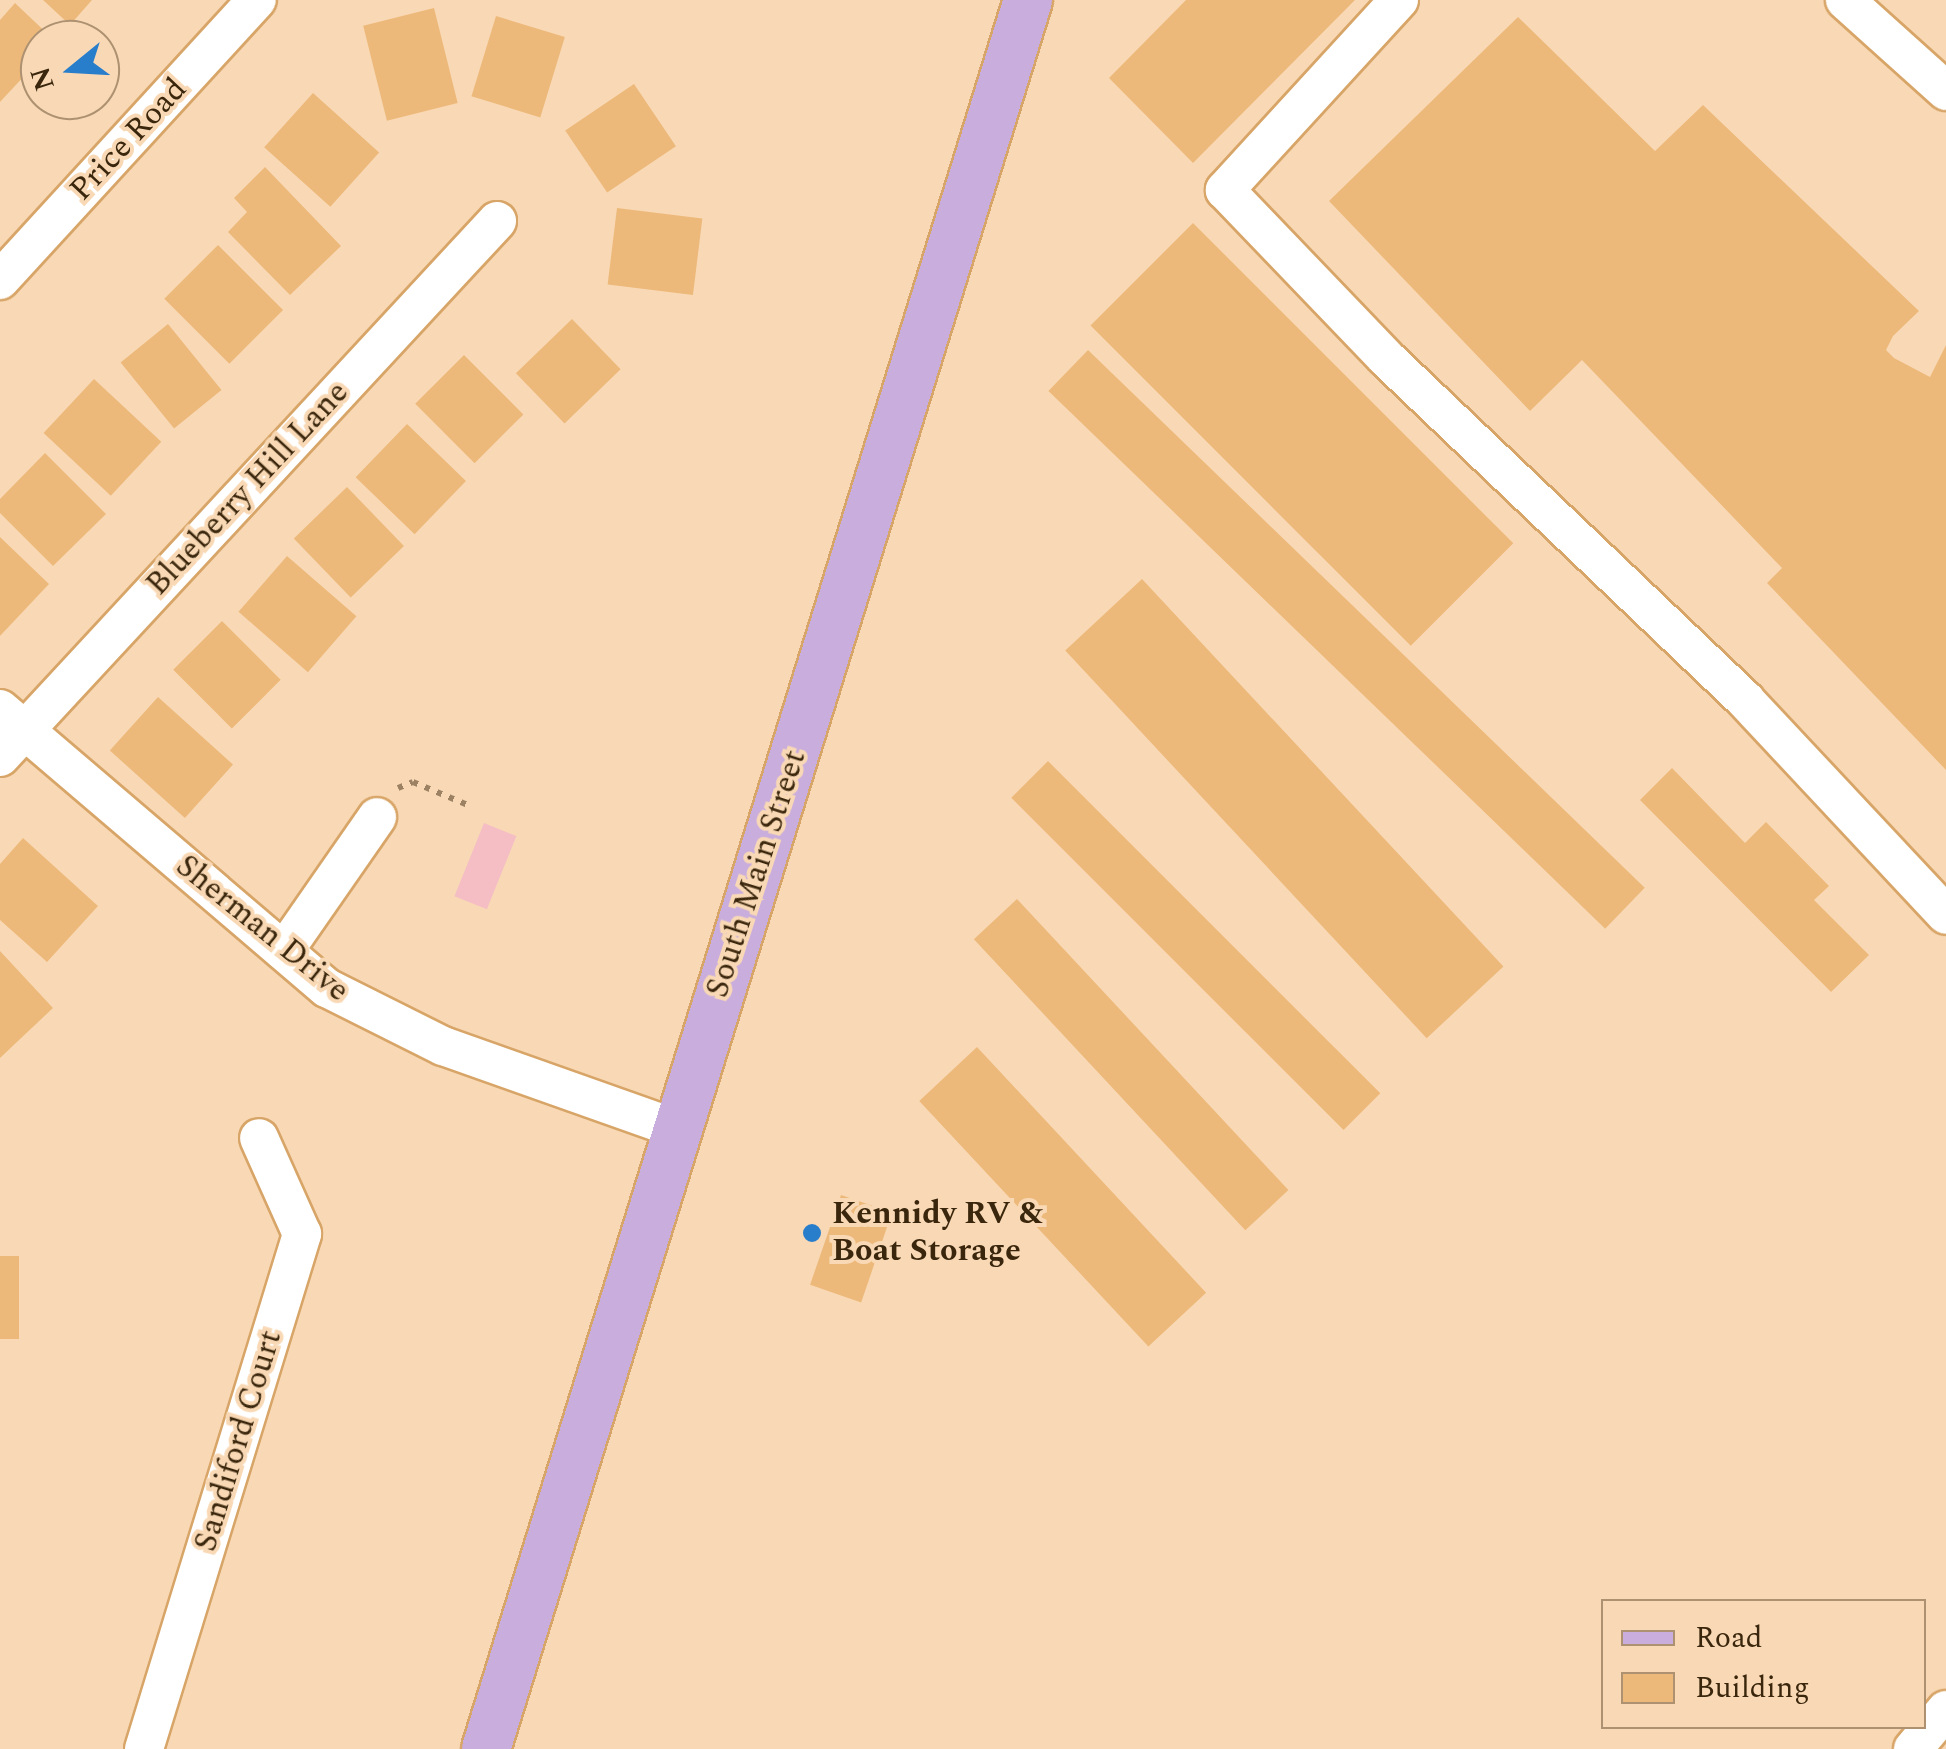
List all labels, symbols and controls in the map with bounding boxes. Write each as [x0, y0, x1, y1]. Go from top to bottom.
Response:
north arrow [20, 20, 120, 120]
text: N [19, 61, 67, 96]
street label: Price Road [63, 71, 195, 209]
street label: Blueberry Hill Lane [139, 374, 357, 604]
street label: South Main Street [699, 745, 815, 1003]
street label: Sherman Drive [168, 847, 356, 1011]
place label: Kennidy RV & Boat Storage [832, 1196, 1043, 1271]
marker: Kennidy RV & Boat Storage [801, 1222, 823, 1244]
street label: Sandiford Court [187, 1326, 291, 1556]
legend [1601, 1599, 1926, 1729]
text: Road [1695, 1615, 1763, 1661]
text: Building [1695, 1665, 1810, 1711]

